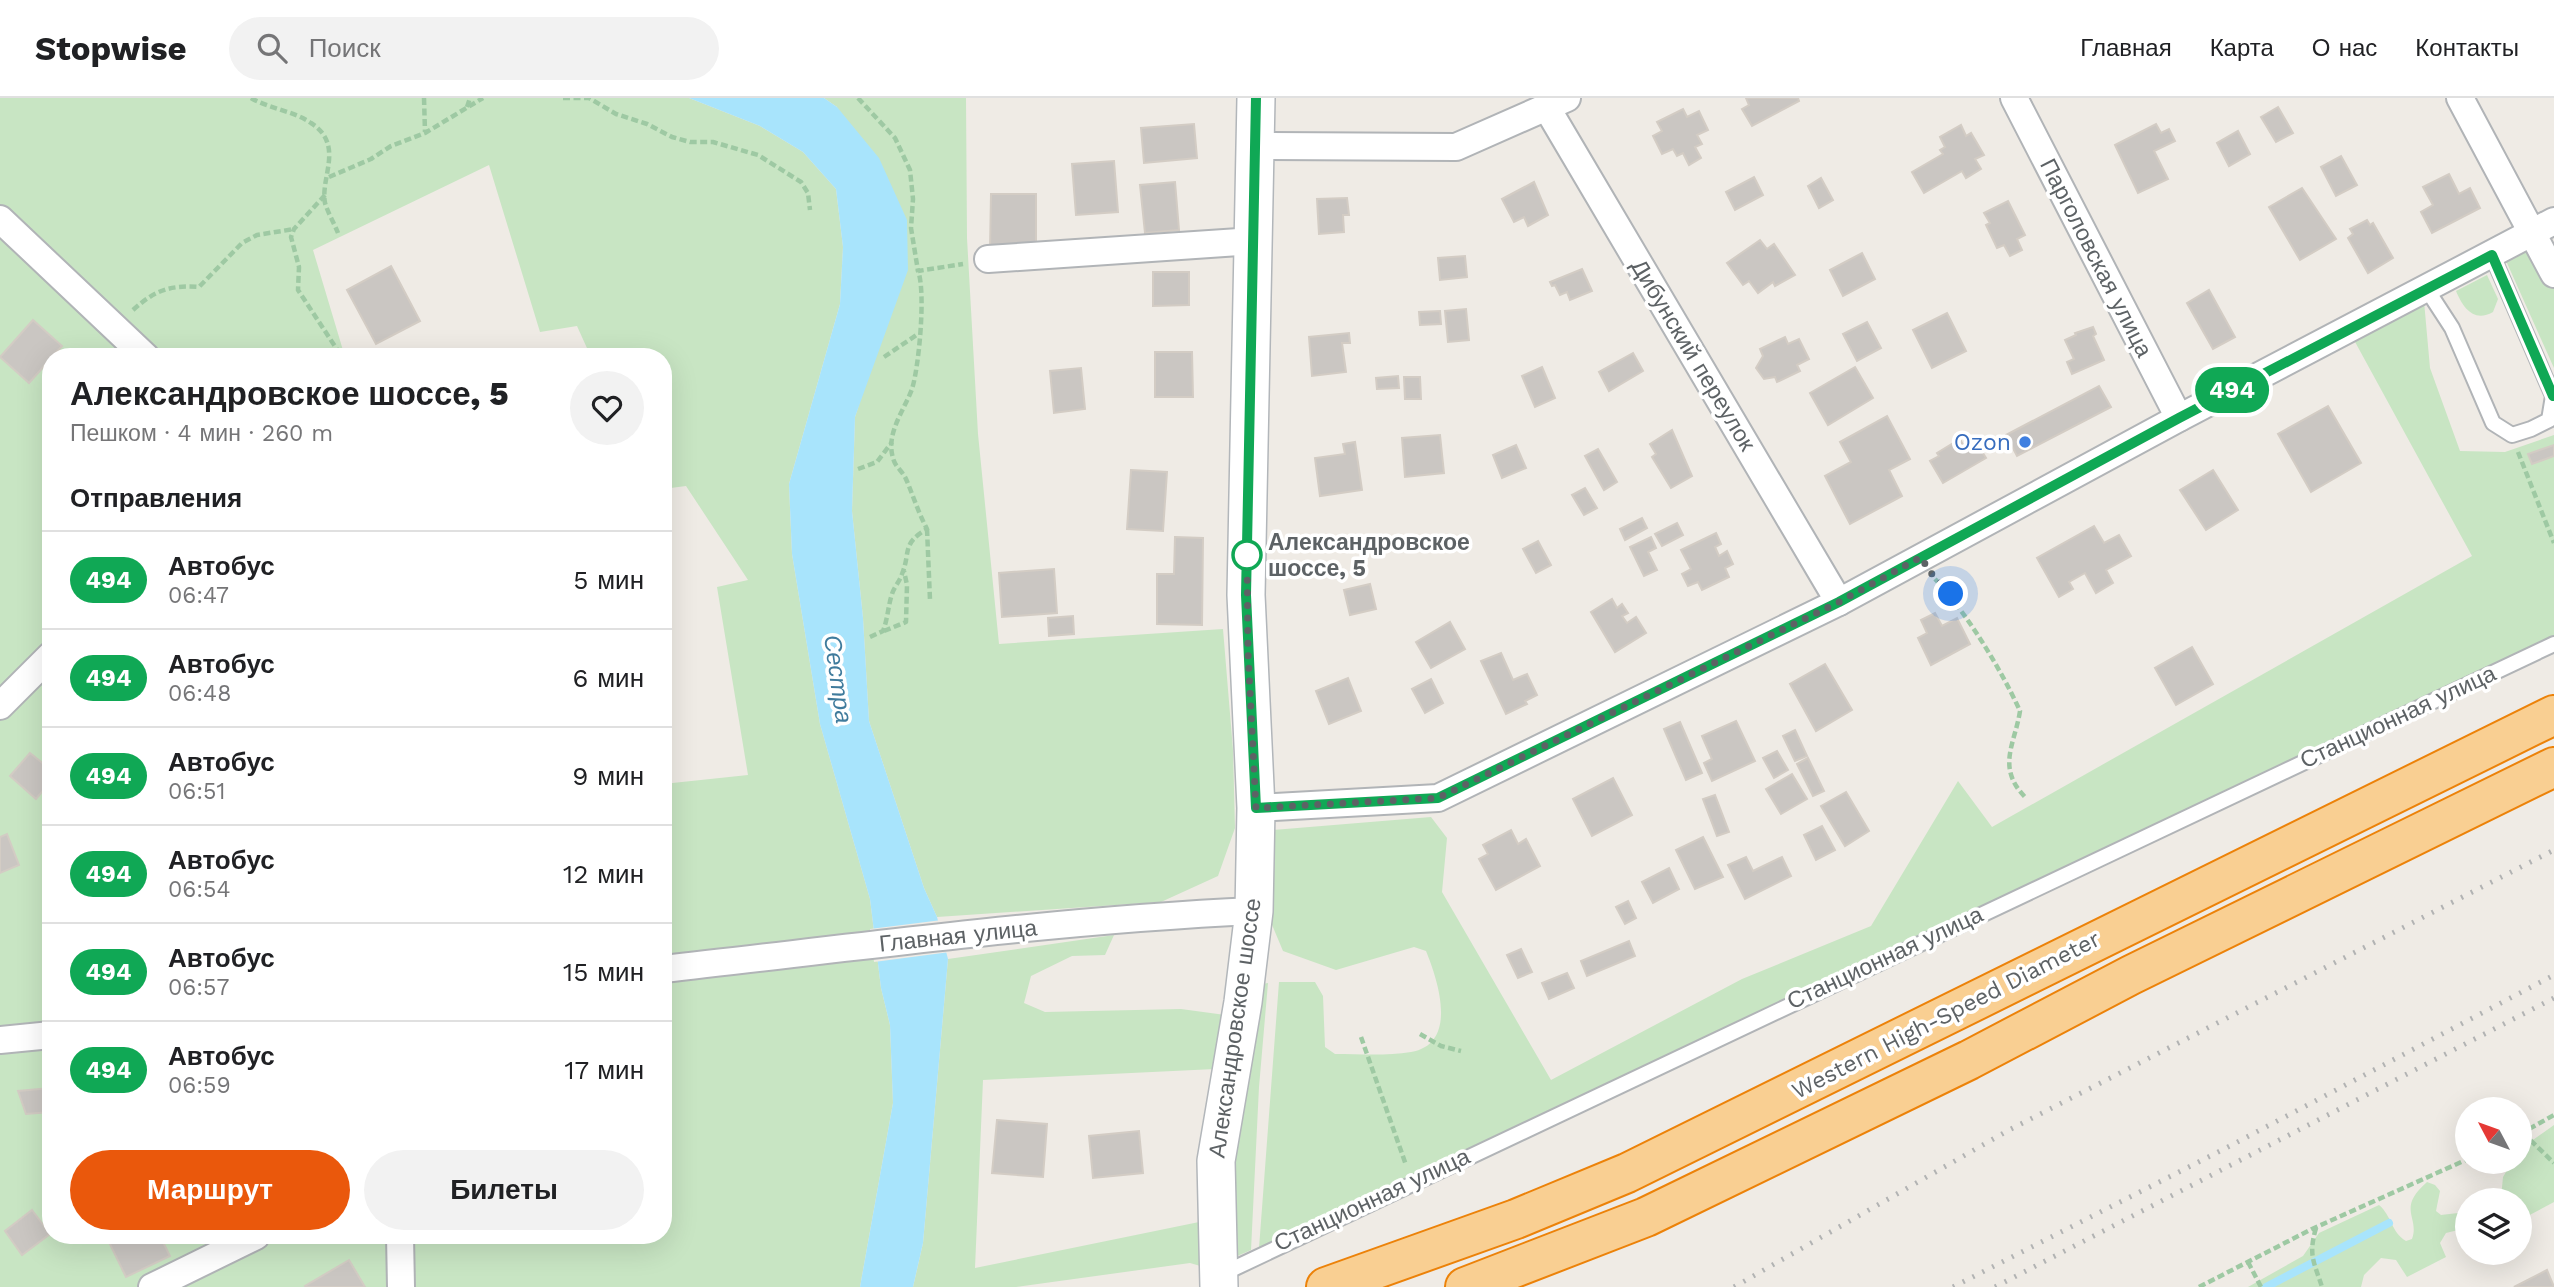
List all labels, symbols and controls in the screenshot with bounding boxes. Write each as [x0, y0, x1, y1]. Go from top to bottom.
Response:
search box [229, 17, 719, 80]
text: Stopwise [35, 29, 187, 68]
icon: search [253, 29, 291, 67]
text: Поиск [309, 33, 381, 63]
text: Главная [2080, 34, 2172, 62]
text: Карта [2210, 34, 2274, 62]
text: О нас [2312, 34, 2377, 62]
text: Контакты [2415, 34, 2519, 62]
street label: Парголовская улица [2034, 154, 2158, 362]
street label: Дибунский переулок [1625, 254, 1761, 456]
line badge: 494 [2192, 367, 2272, 413]
button: heart [570, 371, 644, 445]
text: Александровское шоссе, 5 [70, 374, 509, 413]
text: 494 [2209, 376, 2255, 404]
text: Пешком · 4 мин · 260 m [70, 420, 333, 447]
place label: Ozon [1954, 429, 2011, 456]
marker: Ozon [2017, 434, 2033, 450]
text: Отправления [70, 483, 242, 513]
place label: Александровское шоссе, 5 [1268, 529, 1470, 582]
marker: Александровское шоссе, 5 [1232, 540, 1262, 570]
text: Автобус [168, 551, 275, 581]
text: 5 мин [573, 565, 644, 595]
text: 494 [86, 566, 131, 594]
your location [1933, 576, 1968, 611]
text: 06:47 [168, 582, 229, 609]
water label: Сестра [818, 633, 858, 725]
text: Автобус [168, 649, 275, 679]
street label: Станционная улица [2296, 660, 2500, 774]
text: 6 мин [573, 663, 644, 693]
text: 494 [86, 664, 131, 692]
text: 06:48 [168, 680, 231, 707]
text: Автобус [168, 747, 275, 777]
text: 9 мин [572, 761, 644, 791]
text: 494 [86, 762, 131, 790]
text: 06:51 [168, 778, 225, 805]
text: Автобус [168, 845, 275, 875]
text: 12 мин [563, 859, 644, 889]
text: 494 [86, 860, 131, 888]
text: 06:54 [168, 876, 231, 903]
street label: Александровское шоссе [1203, 896, 1267, 1160]
street label: Станционная улица [1783, 901, 1987, 1015]
street label: Главная улица [878, 914, 1038, 958]
street label: Western High-Speed Diameter [1787, 925, 2105, 1105]
text: Автобус [168, 943, 275, 973]
text: 15 мин [563, 957, 644, 987]
text: 494 [86, 958, 131, 986]
text: 06:57 [168, 974, 229, 1001]
text: Автобус [168, 1041, 275, 1071]
text: 17 мин [564, 1055, 644, 1085]
text: 494 [86, 1056, 131, 1084]
text: 06:59 [168, 1072, 231, 1099]
north arrow [2455, 1097, 2532, 1174]
map controls [2455, 1097, 2532, 1265]
street label: Станционная улица [1270, 1143, 1474, 1257]
button: Маршрут [70, 1150, 350, 1230]
button: Билеты [364, 1150, 644, 1230]
button: layers [2455, 1188, 2532, 1265]

